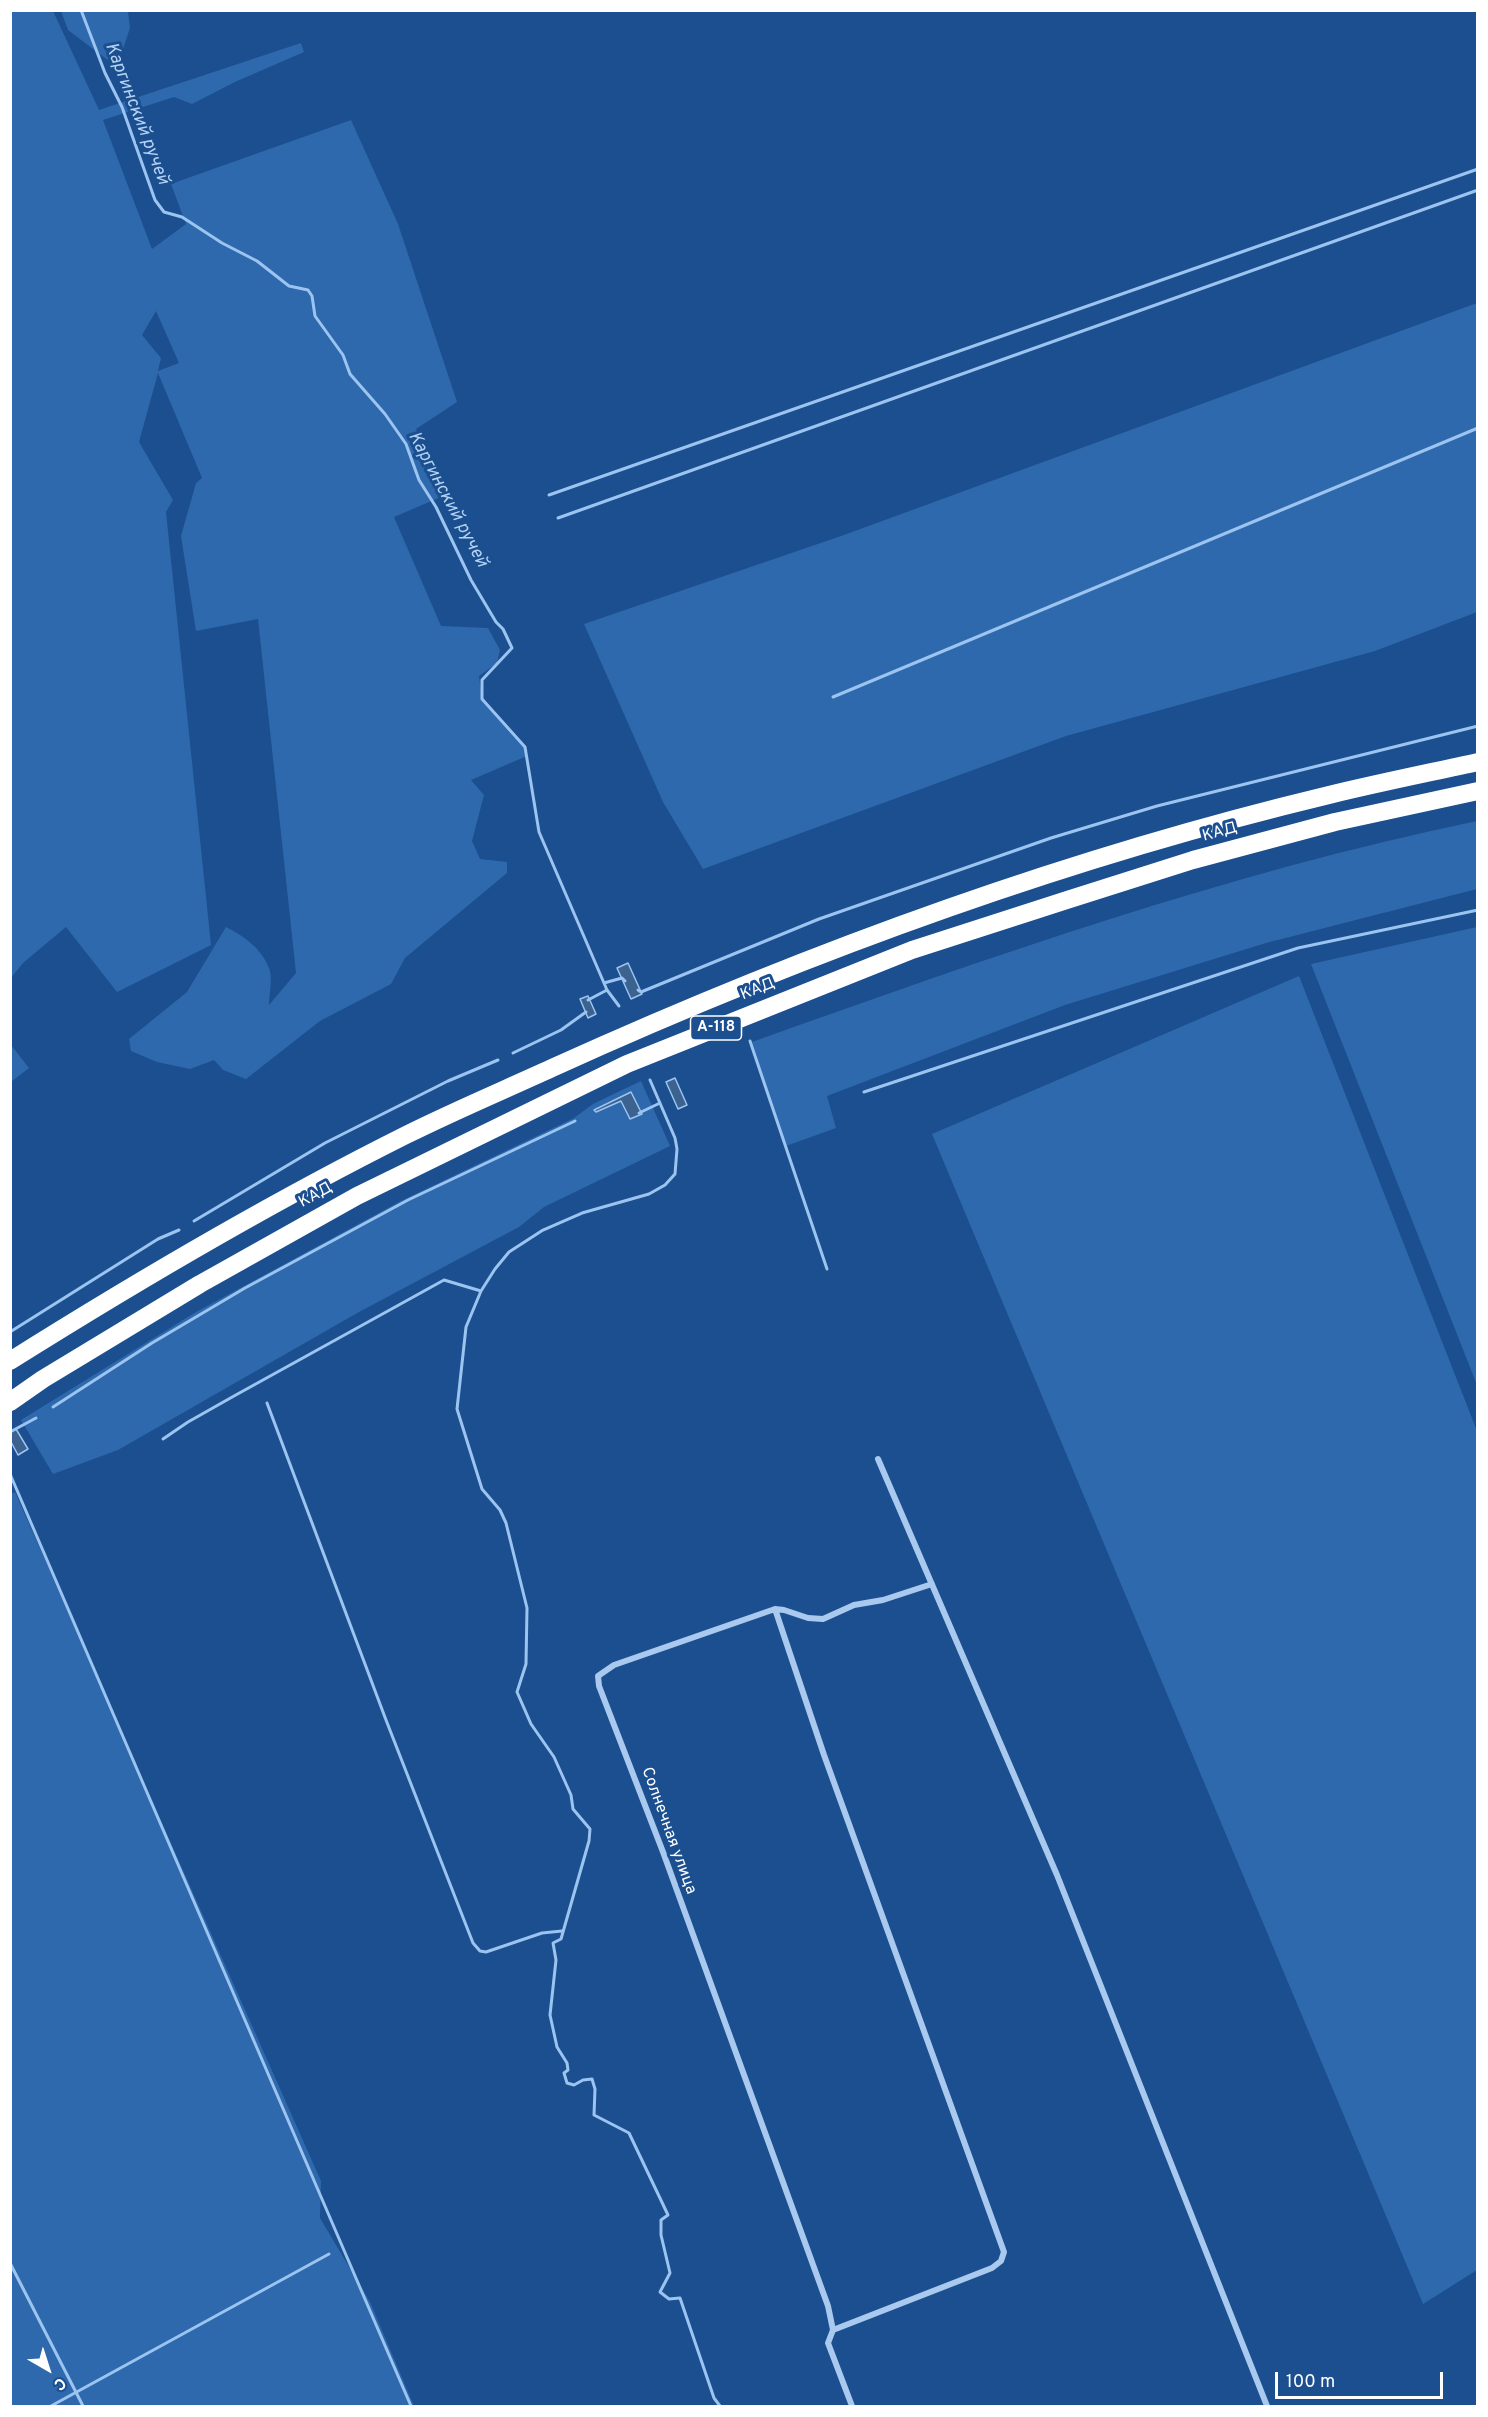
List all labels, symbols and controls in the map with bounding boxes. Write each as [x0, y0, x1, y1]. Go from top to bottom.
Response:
water label: Каргинский ручей [99, 40, 173, 188]
water label: Каргинский ручей [402, 429, 492, 571]
street label: КАД [1200, 819, 1240, 847]
street label: КАД [738, 974, 778, 1006]
road number: А-118 [690, 1016, 742, 1040]
street label: КАД [296, 1179, 336, 1213]
street label: Солнечная улица [636, 1765, 700, 1897]
north arrow [18, 2339, 78, 2399]
scale bar [1278, 2360, 1446, 2398]
text: 100 m [1286, 2371, 1335, 2394]
text: С [49, 2372, 70, 2394]

